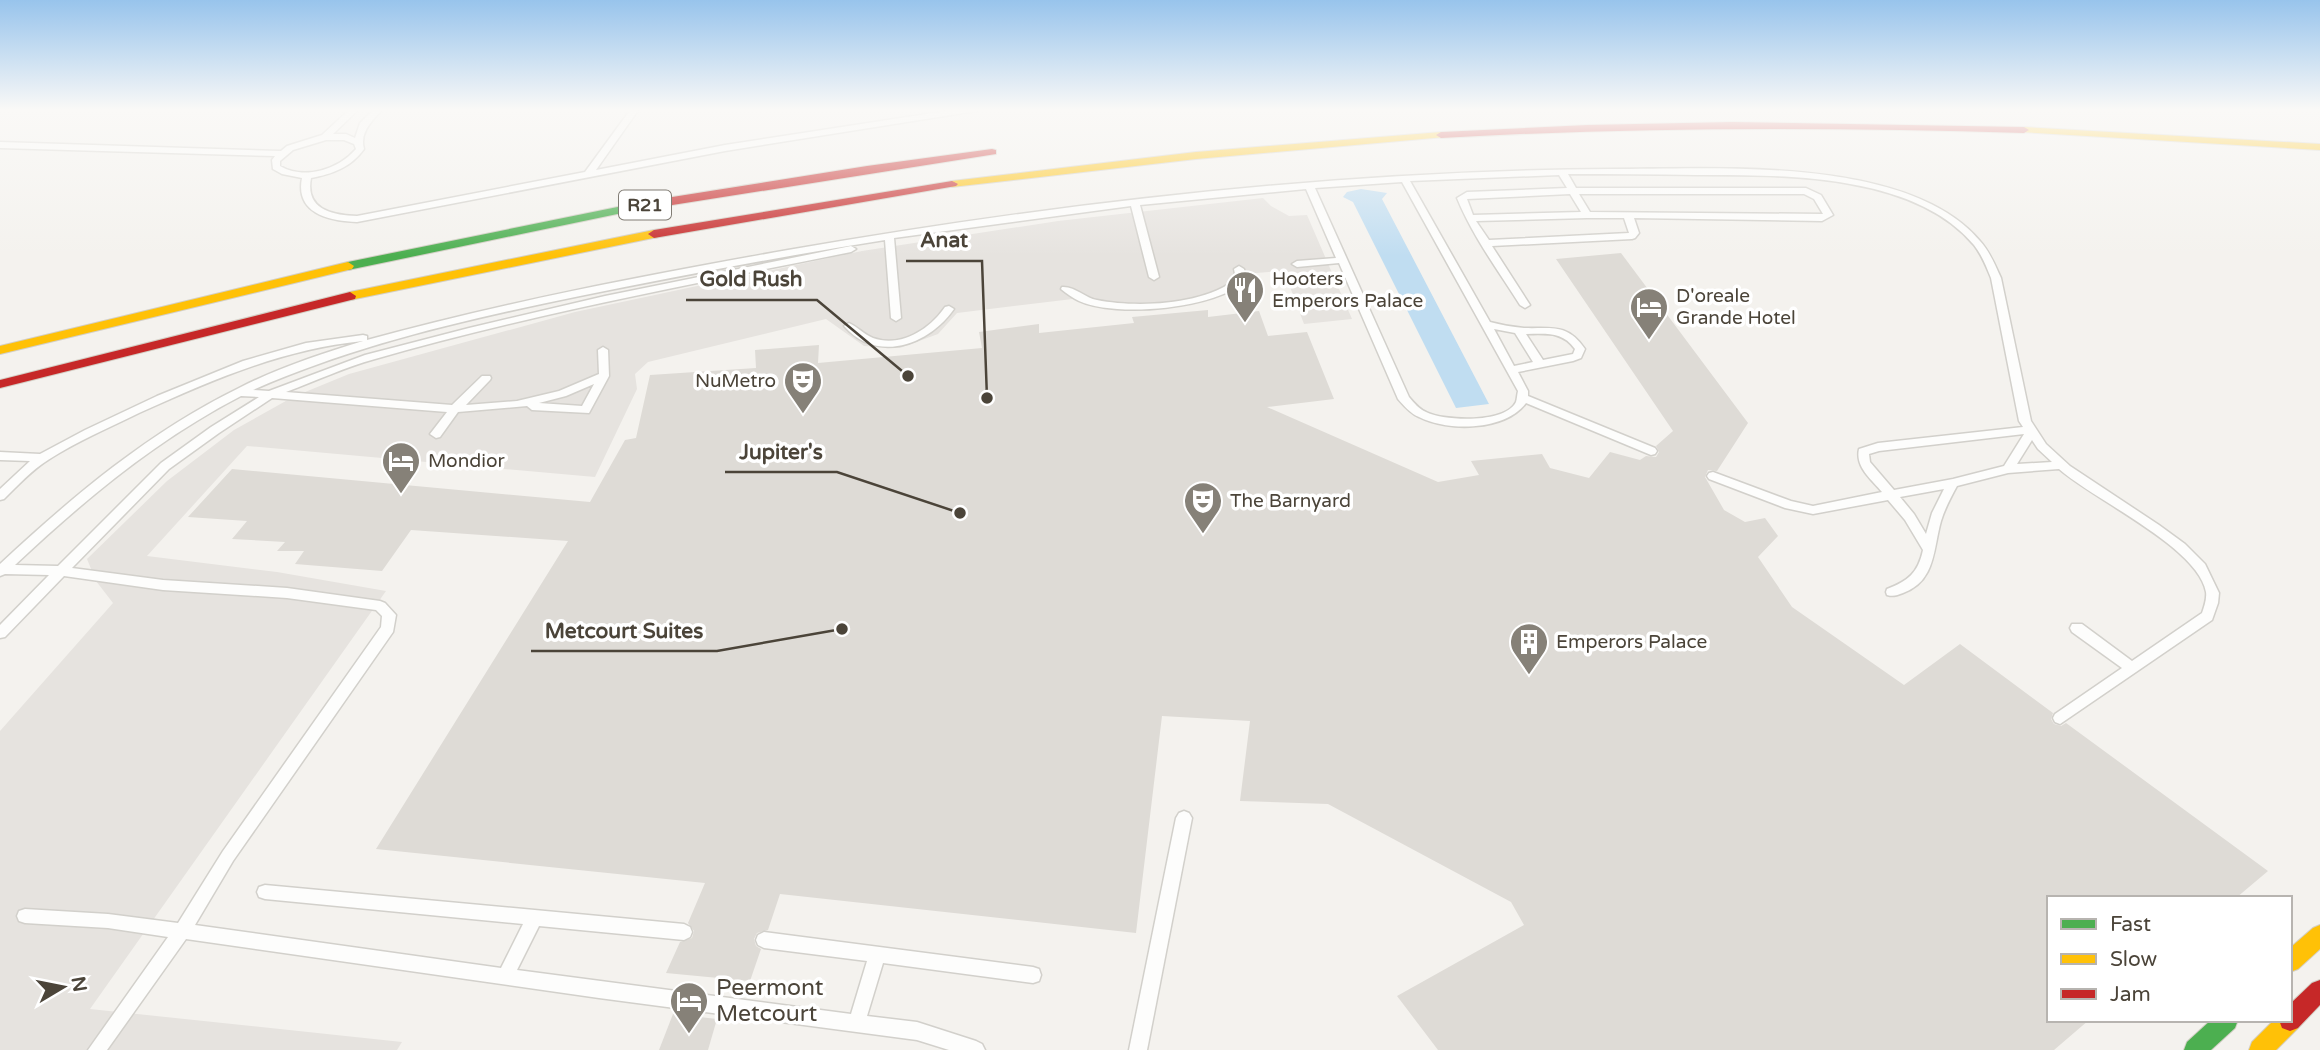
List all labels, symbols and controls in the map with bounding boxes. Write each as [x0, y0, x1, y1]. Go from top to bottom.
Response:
road number: R21 [619, 190, 671, 220]
callout: Anat [906, 219, 982, 261]
text: Anat [920, 228, 968, 253]
callout: Gold Rush [686, 258, 817, 300]
text: Gold Rush [699, 267, 803, 292]
place label: Hooters Emperors Palace [1272, 268, 1423, 312]
restaurant icon: Hooters Emperors Palace [1224, 269, 1266, 324]
place label: D'oreale Grande Hotel [1676, 285, 1796, 329]
hotel icon: D'oreale Grande Hotel [1628, 286, 1670, 341]
theatre icon: NuMetro [782, 360, 824, 415]
place label: NuMetro [695, 370, 776, 392]
callout: Jupiter's [725, 430, 837, 472]
hotel icon: Mondior [380, 440, 422, 495]
text: Jupiter's [738, 440, 823, 465]
place label: Mondior [428, 450, 505, 472]
theatre icon: The Barnyard [1182, 480, 1224, 535]
place label: The Barnyard [1230, 490, 1351, 512]
callout: Metcourt Suites [531, 609, 717, 651]
text: Metcourt Suites [545, 619, 703, 644]
building icon: Emperors Palace [1508, 621, 1550, 676]
place label: Emperors Palace [1556, 631, 1707, 653]
legend [2047, 896, 2292, 1022]
text: Fast [2110, 912, 2151, 937]
text: Slow [2110, 947, 2158, 972]
north arrow [28, 952, 98, 1022]
place label: Peermont Metcourt [716, 974, 824, 1028]
text: N [67, 975, 91, 994]
hotel icon: Peermont Metcourt [668, 980, 710, 1035]
text: Jam [2110, 982, 2151, 1007]

